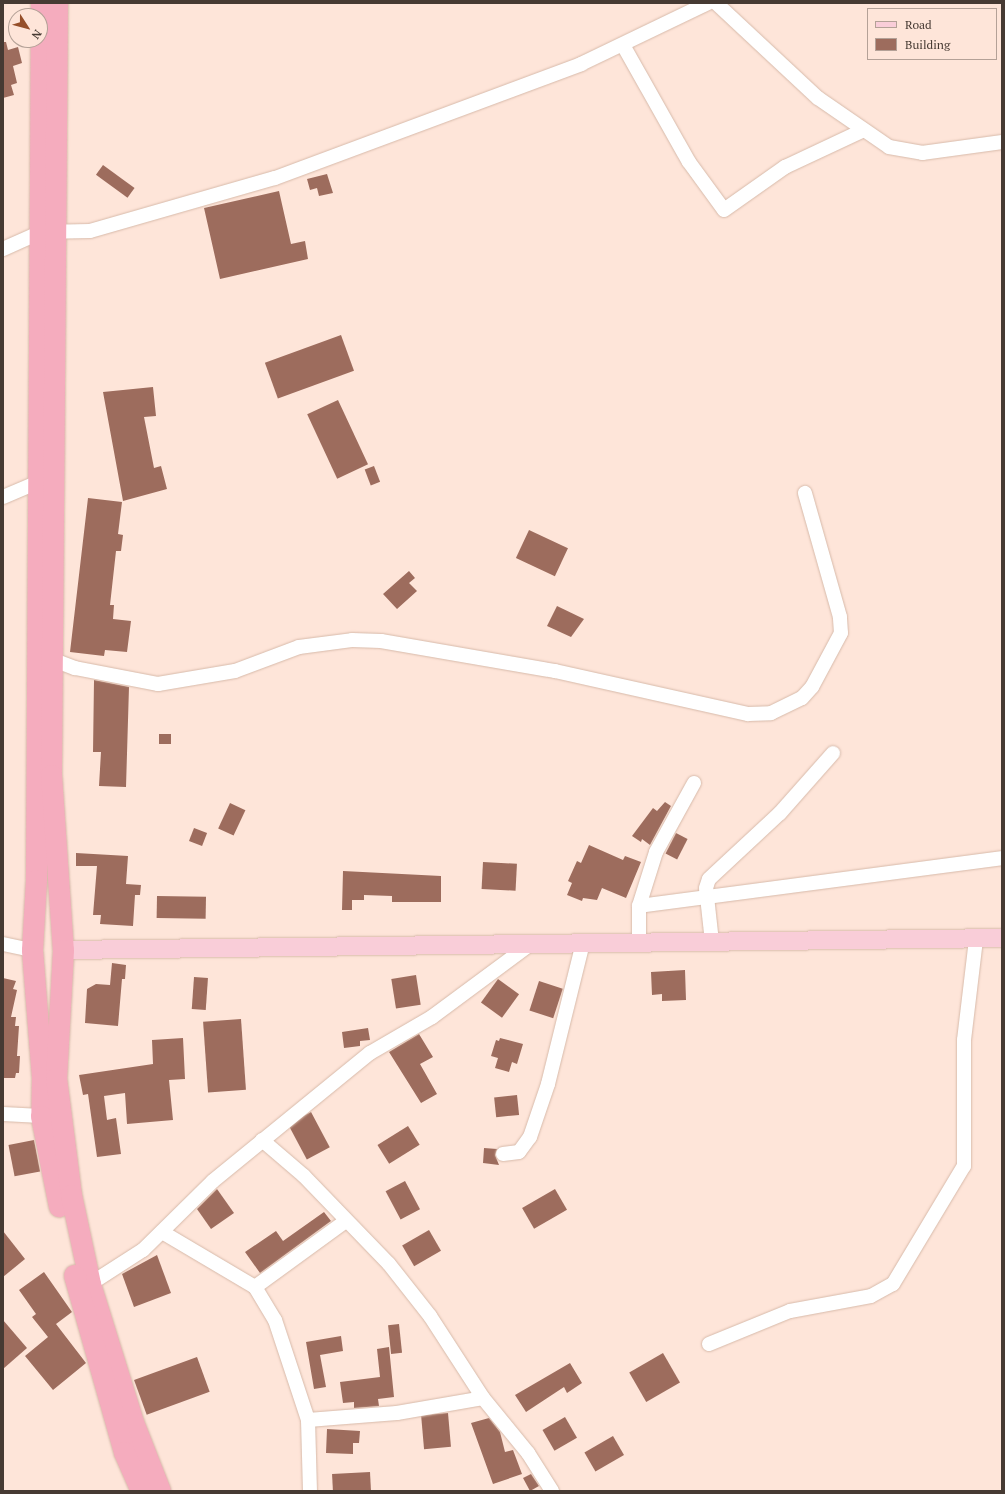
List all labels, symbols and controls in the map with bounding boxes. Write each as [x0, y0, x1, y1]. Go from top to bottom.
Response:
north arrow [8, 8, 48, 48]
legend [867, 8, 997, 60]
text: Road [905, 17, 932, 32]
text: N [29, 27, 45, 42]
text: Building [905, 37, 950, 52]

